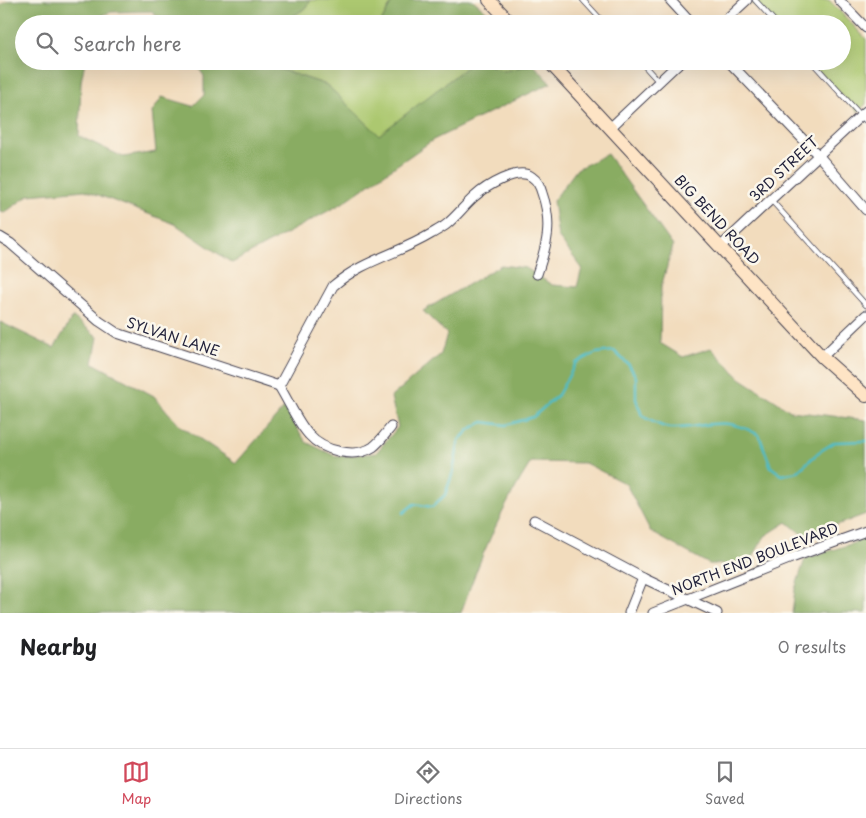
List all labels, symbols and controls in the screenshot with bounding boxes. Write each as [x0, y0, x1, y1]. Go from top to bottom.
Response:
search box [15, 15, 851, 70]
icon: search [33, 29, 61, 57]
text: Search here [73, 29, 182, 57]
street label: 3RD STREET [744, 131, 823, 206]
street label: BIG BEND ROAD [670, 170, 765, 270]
street label: SYLVAN LANE [124, 312, 222, 361]
street label: NORTH END BOULEVARD [668, 517, 841, 600]
text: Nearby [20, 630, 97, 662]
text: 0 results [778, 634, 846, 658]
tab: Map [121, 758, 151, 809]
tab: Directions [394, 758, 462, 809]
tab: Saved [705, 758, 745, 809]

